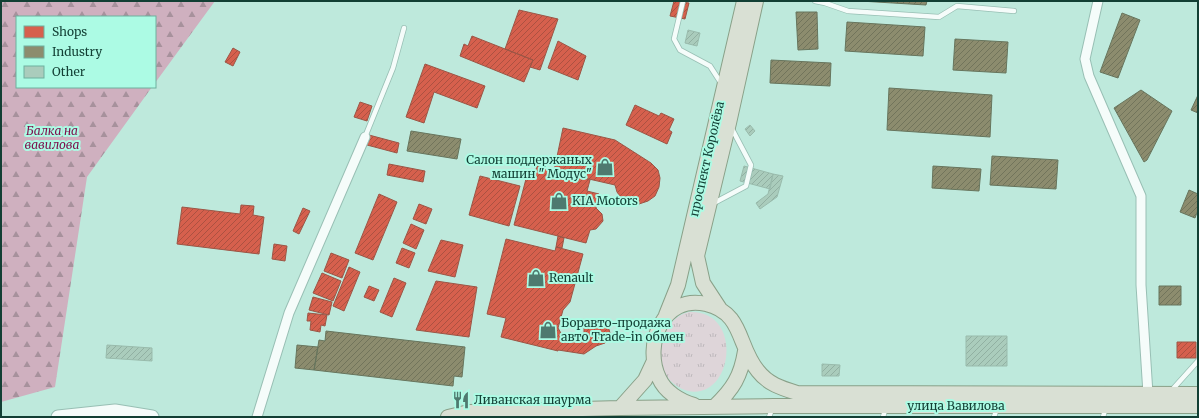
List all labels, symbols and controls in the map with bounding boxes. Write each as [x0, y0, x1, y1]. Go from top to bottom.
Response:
legend [16, 16, 156, 88]
text: Shops [52, 24, 87, 39]
text: Industry [52, 44, 102, 59]
text: Other [52, 64, 86, 79]
street label: проспект Королёва [686, 99, 727, 218]
park label: Балка на вавилова [25, 123, 80, 152]
place label: Салон поддержаных машин " Модус" [466, 152, 593, 181]
shop icon: Салон поддержаных машин " Модус" [595, 157, 615, 177]
shop icon: KIA Motors [549, 191, 569, 211]
place label: KIA Motors [572, 193, 638, 208]
shop icon: Renault [526, 268, 546, 288]
place label: Renault [549, 270, 594, 285]
place label: Боравто-продажа авто Trade-in обмен [561, 315, 684, 344]
shop icon: Боравто-продажа авто Trade-in обмен [538, 320, 558, 340]
restaurant icon: Ливанская шаурма [451, 390, 471, 410]
place label: Ливанская шаурма [474, 392, 592, 407]
street label: улица Вавилова [907, 398, 1005, 413]

